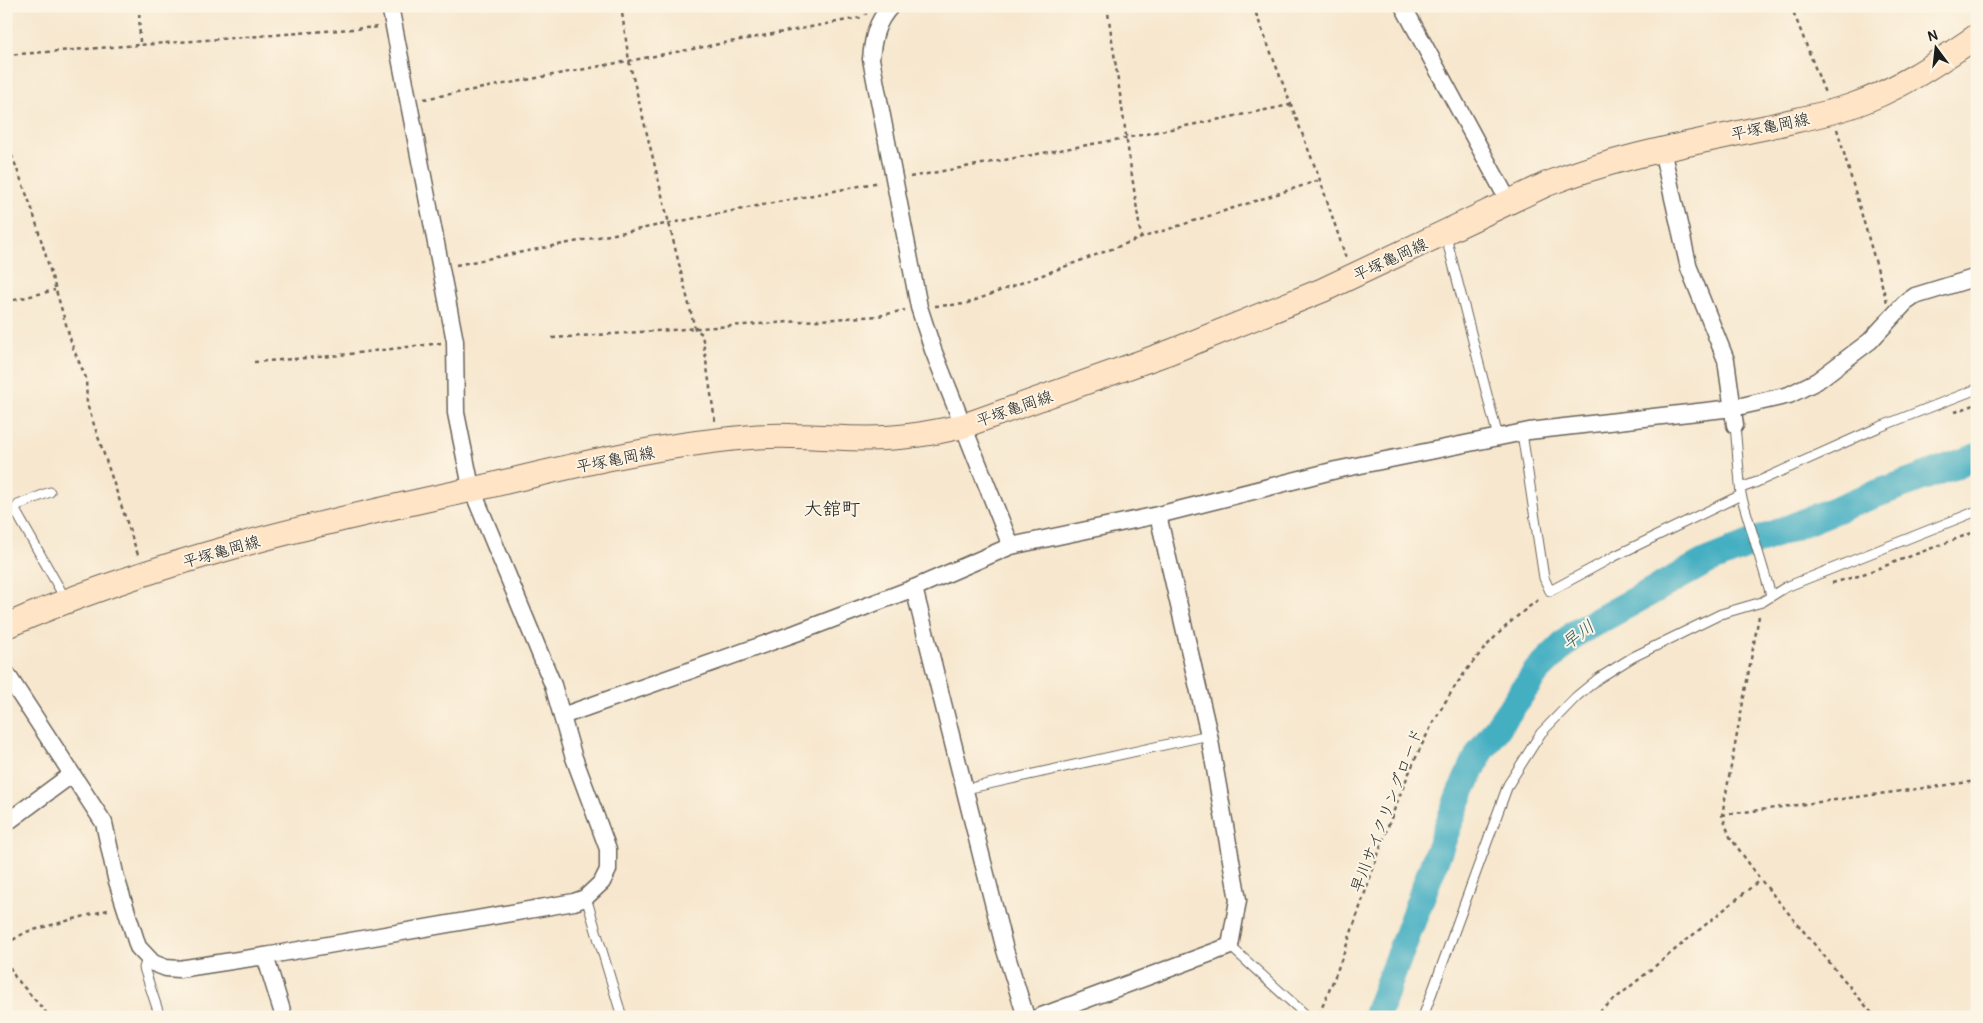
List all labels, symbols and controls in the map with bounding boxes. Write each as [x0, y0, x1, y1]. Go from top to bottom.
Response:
north arrow [1910, 22, 1960, 72]
text: N [1926, 26, 1940, 45]
street label: 平塚亀岡線 [1729, 109, 1811, 145]
street label: 平塚亀岡線 [1350, 234, 1431, 286]
street label: 平塚亀岡線 [973, 386, 1055, 431]
street label: 平塚亀岡線 [574, 443, 656, 477]
district label: 大舘町 [803, 497, 861, 521]
street label: 平塚亀岡線 [180, 531, 262, 573]
water label: 早川 [1557, 615, 1600, 655]
street label: 早川サイクリングロード [1346, 725, 1428, 895]

